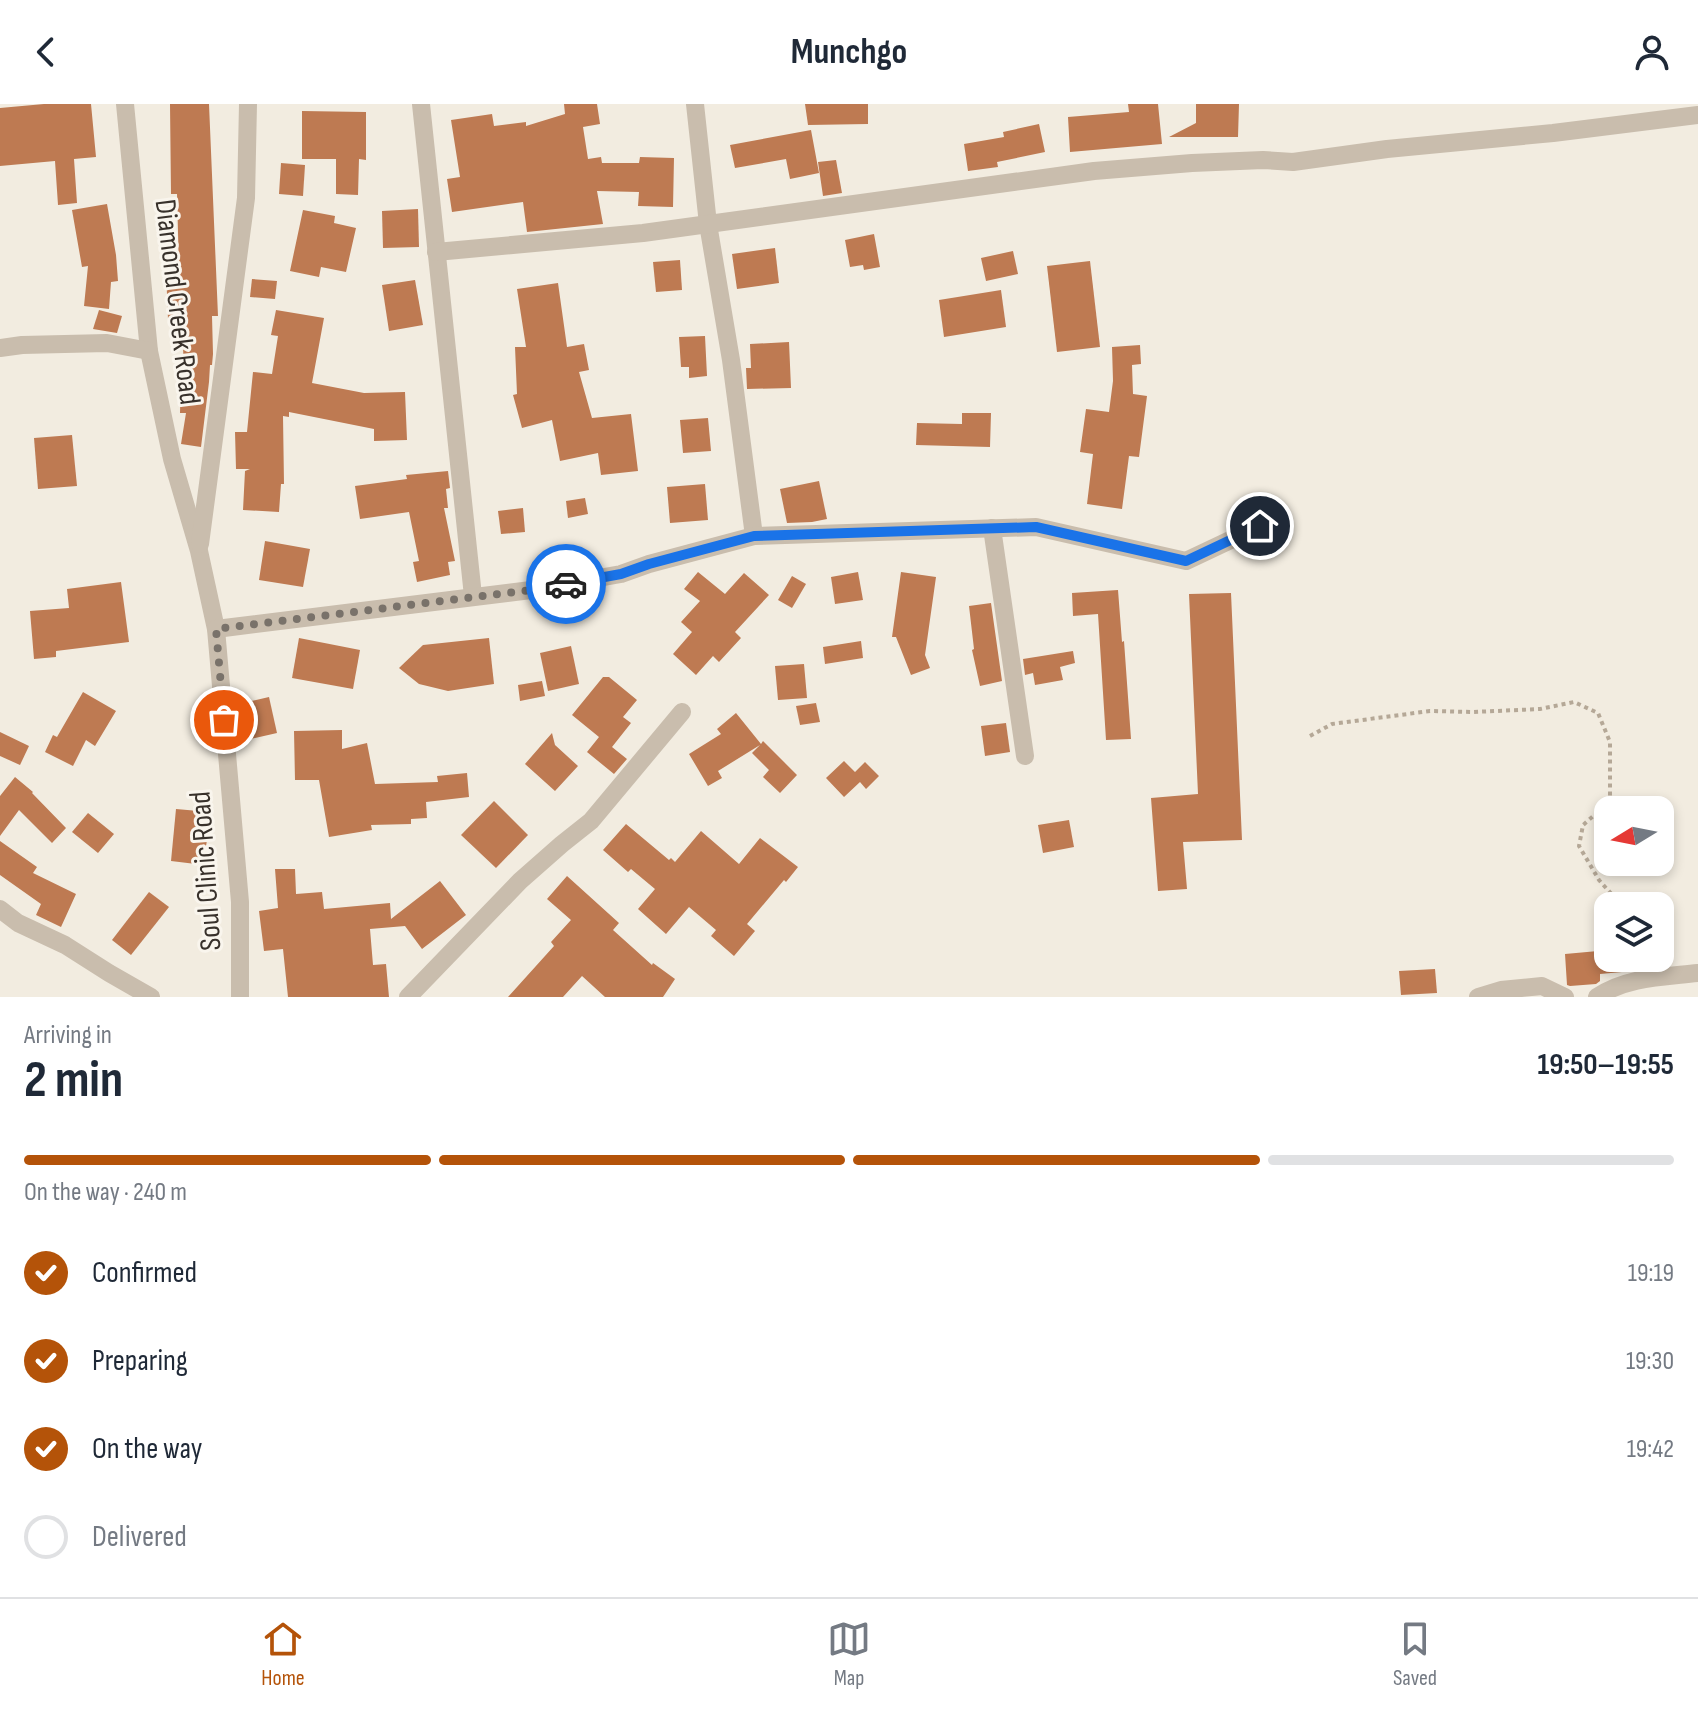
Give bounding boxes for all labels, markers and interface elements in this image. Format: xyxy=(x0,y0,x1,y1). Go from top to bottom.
icon: back xyxy=(24,30,68,74)
icon: person xyxy=(1630,30,1674,74)
text: Munchgo xyxy=(791,31,907,74)
street label: Diamond Creek Road xyxy=(147,197,207,407)
pin xyxy=(1226,492,1294,560)
icon: home xyxy=(1238,504,1282,548)
courier xyxy=(526,544,606,624)
icon: car xyxy=(544,562,588,606)
pin xyxy=(190,686,258,754)
icon: bag xyxy=(202,698,246,742)
street label: Soul Clinic Road xyxy=(182,790,230,952)
north arrow xyxy=(1594,796,1674,876)
map controls xyxy=(1594,796,1674,972)
button: layers xyxy=(1594,892,1674,972)
text: Arriving in xyxy=(24,1020,112,1051)
text: 19:50–19:55 xyxy=(1537,1047,1674,1083)
text: 2 min xyxy=(24,1049,123,1112)
text: On the way · 240 m xyxy=(24,1177,187,1208)
icon: check xyxy=(24,1251,68,1295)
text: Confirmed xyxy=(92,1255,197,1291)
text: 19:19 xyxy=(1628,1258,1674,1289)
icon: check xyxy=(24,1339,68,1383)
text: Preparing xyxy=(92,1343,188,1379)
text: 19:30 xyxy=(1626,1346,1674,1377)
icon: check xyxy=(24,1427,68,1471)
text: On the way xyxy=(92,1431,202,1467)
text: 19:42 xyxy=(1627,1434,1674,1465)
text: Delivered xyxy=(92,1519,187,1555)
tab: Home xyxy=(261,1617,305,1692)
tab: Map xyxy=(827,1617,871,1692)
tab: Saved xyxy=(1393,1617,1437,1692)

